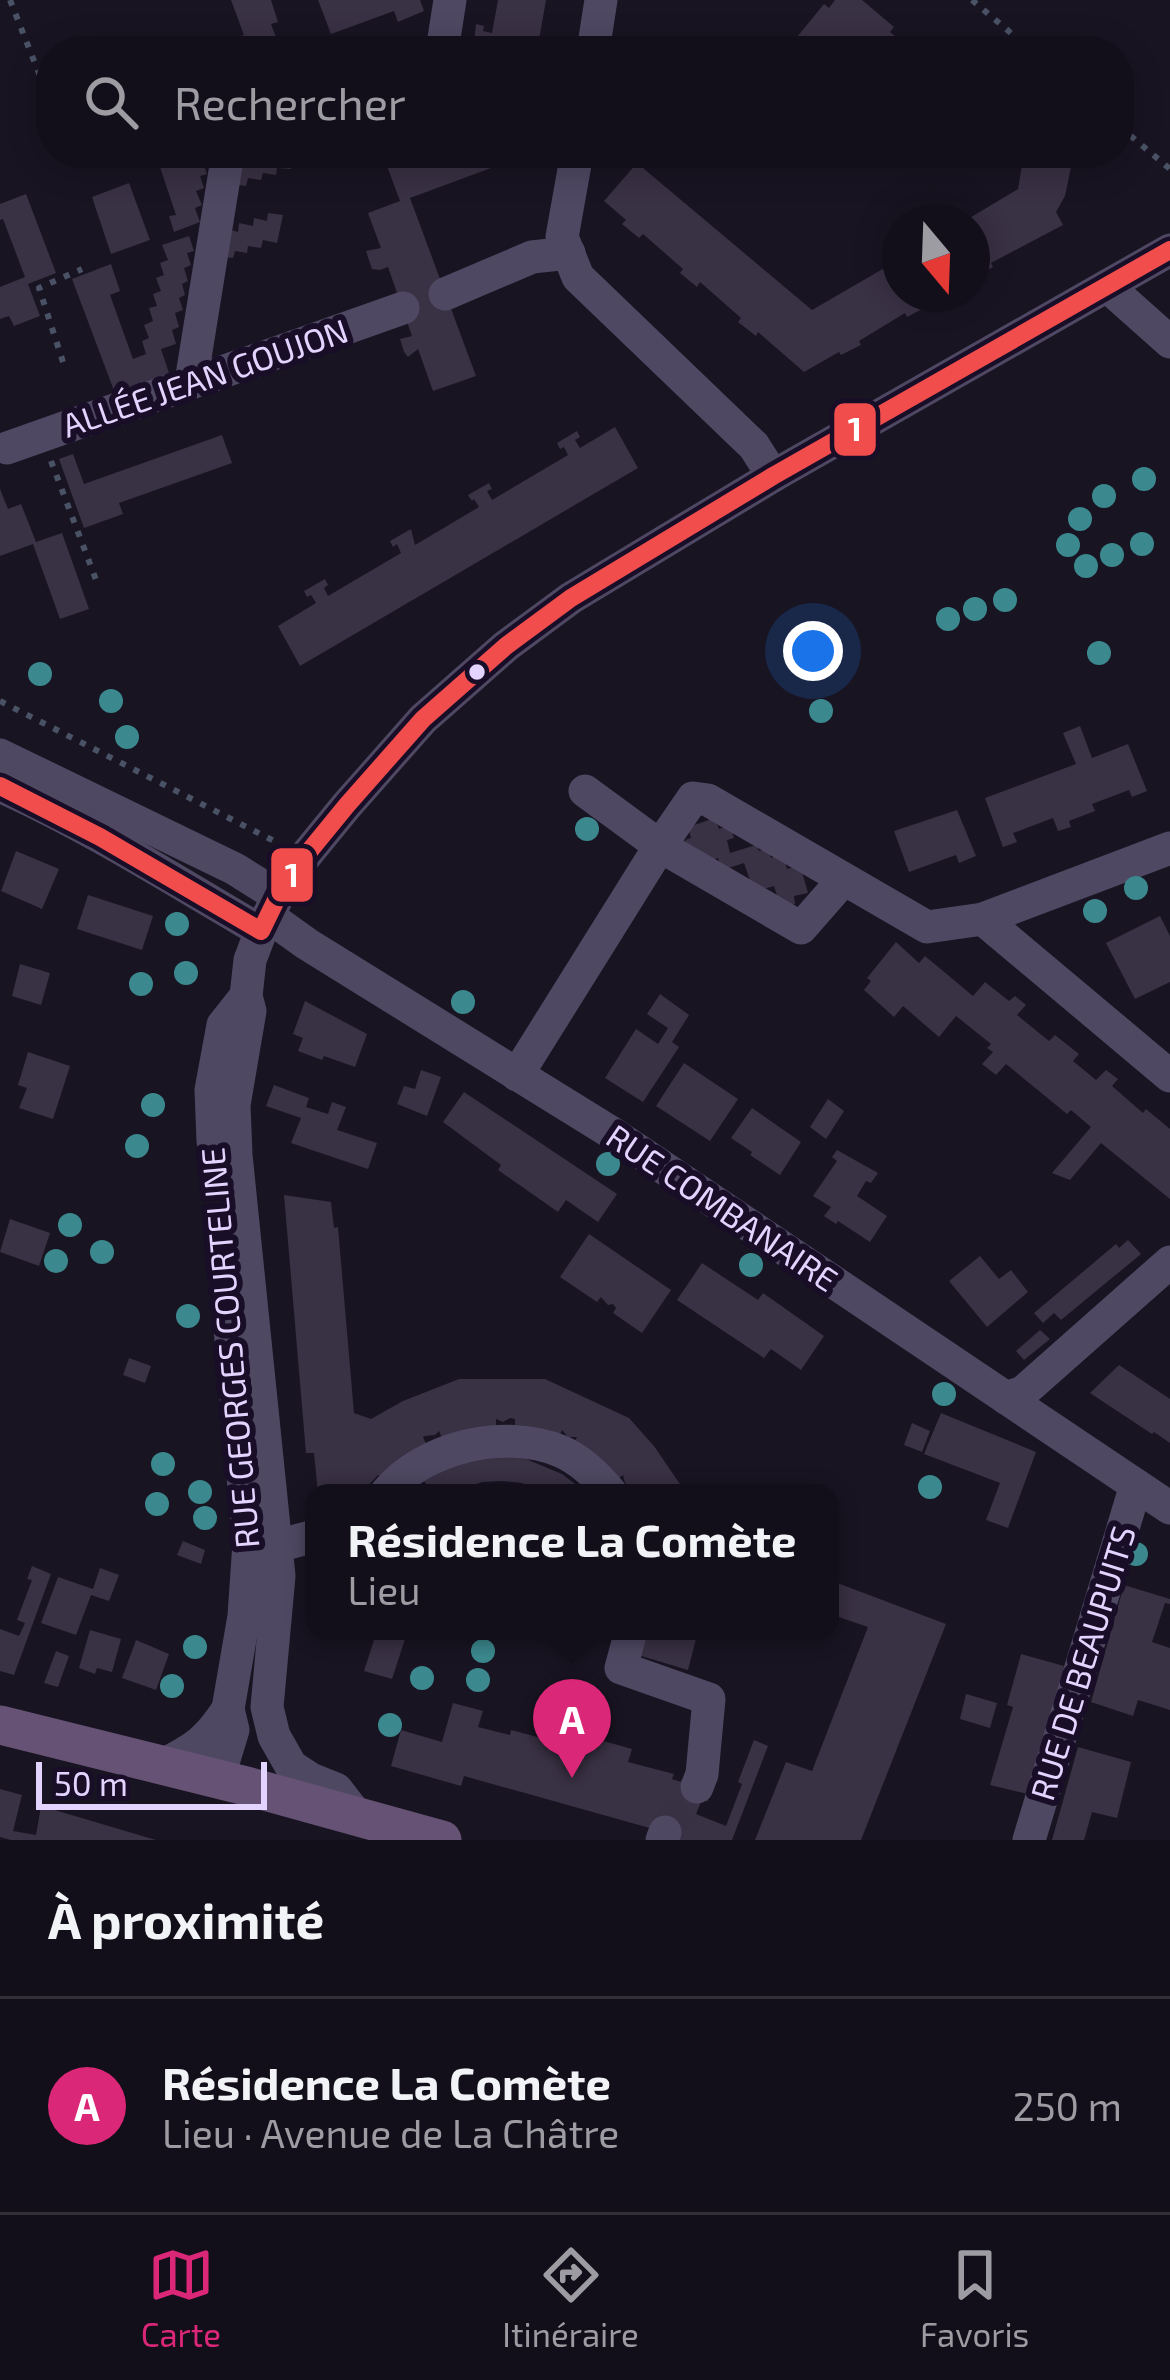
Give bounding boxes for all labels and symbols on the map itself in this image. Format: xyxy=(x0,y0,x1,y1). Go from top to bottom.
north arrow xyxy=(882,204,990,312)
street label: ALLÉE JEAN GOUJON xyxy=(57,309,353,445)
line badge: 1 xyxy=(832,401,878,458)
text: 1 xyxy=(848,408,862,448)
your location xyxy=(783,621,843,681)
unlabelled marker xyxy=(466,661,488,683)
line badge: 1 xyxy=(269,846,315,904)
text: 1 xyxy=(285,854,299,894)
street label: RUE COMBANAIRE xyxy=(599,1115,846,1299)
street label: RUE GEORGES COURTELINE xyxy=(192,1146,266,1550)
street label: RUE DE BEAUPUITS xyxy=(1021,1521,1143,1805)
pin: A xyxy=(533,1679,611,1778)
scale bar xyxy=(36,1756,267,1809)

